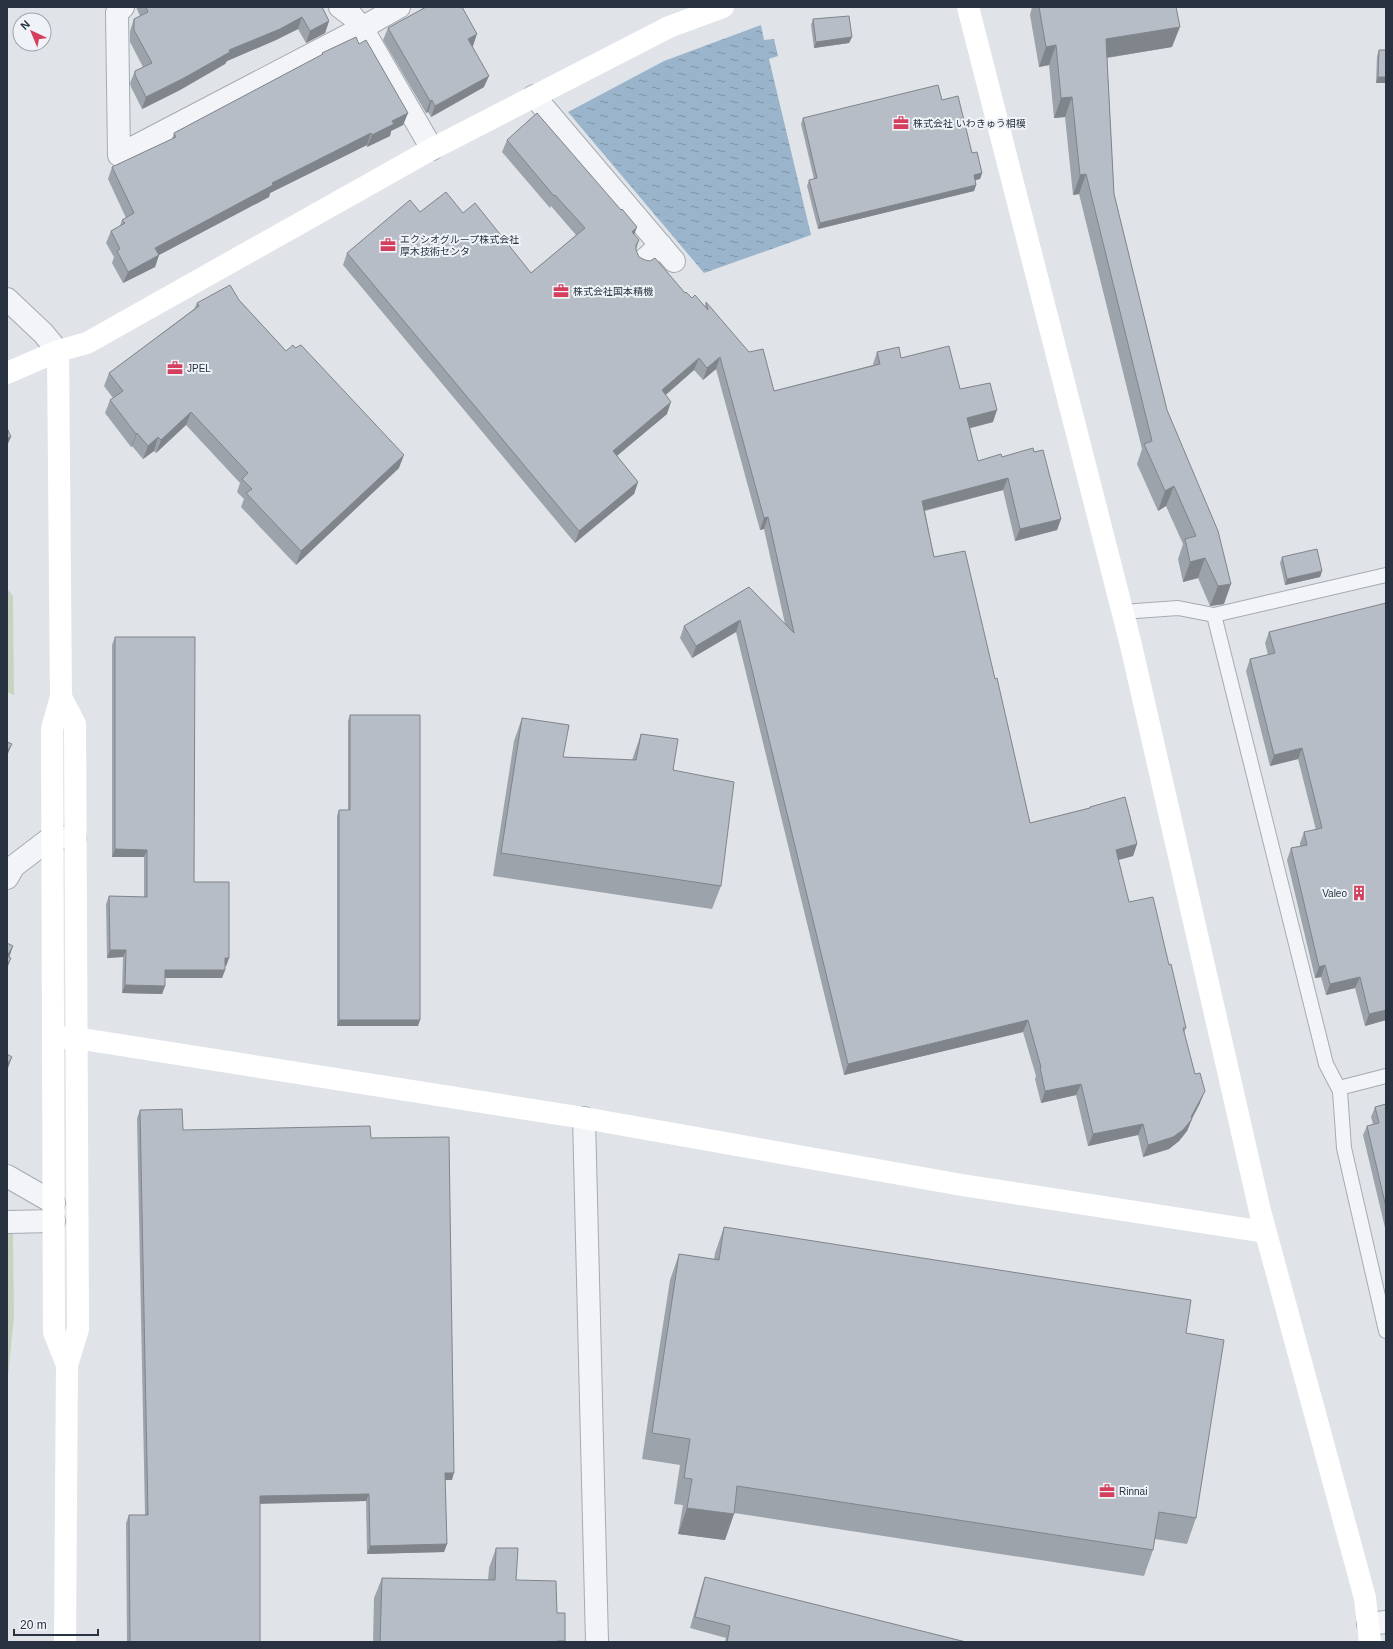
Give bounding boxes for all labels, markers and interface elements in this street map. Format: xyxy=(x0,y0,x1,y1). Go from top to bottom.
north arrow xyxy=(12,12,52,52)
text: N xyxy=(18,18,32,32)
office icon: 株式会社 いわきゅう相模 xyxy=(892,114,910,132)
place label: 株式会社 いわきゅう相模 xyxy=(913,118,1026,129)
place label: エクシオグループ株式会社 厚木技術センタ xyxy=(400,234,519,257)
office icon: エクシオグループ株式会社 厚木技術センタ xyxy=(379,236,397,254)
office icon: 株式会社国本精機 xyxy=(552,282,570,300)
place label: 株式会社国本精機 xyxy=(573,286,653,297)
office icon: JPEL xyxy=(166,359,184,377)
place label: JPEL xyxy=(187,363,211,374)
building icon: Valeo xyxy=(1350,884,1368,902)
place label: Valeo xyxy=(1322,888,1347,899)
office icon: Rinnai xyxy=(1098,1482,1116,1500)
place label: Rinnai xyxy=(1119,1486,1147,1497)
scale bar xyxy=(14,1611,98,1637)
text: 20 m xyxy=(20,1618,47,1632)

